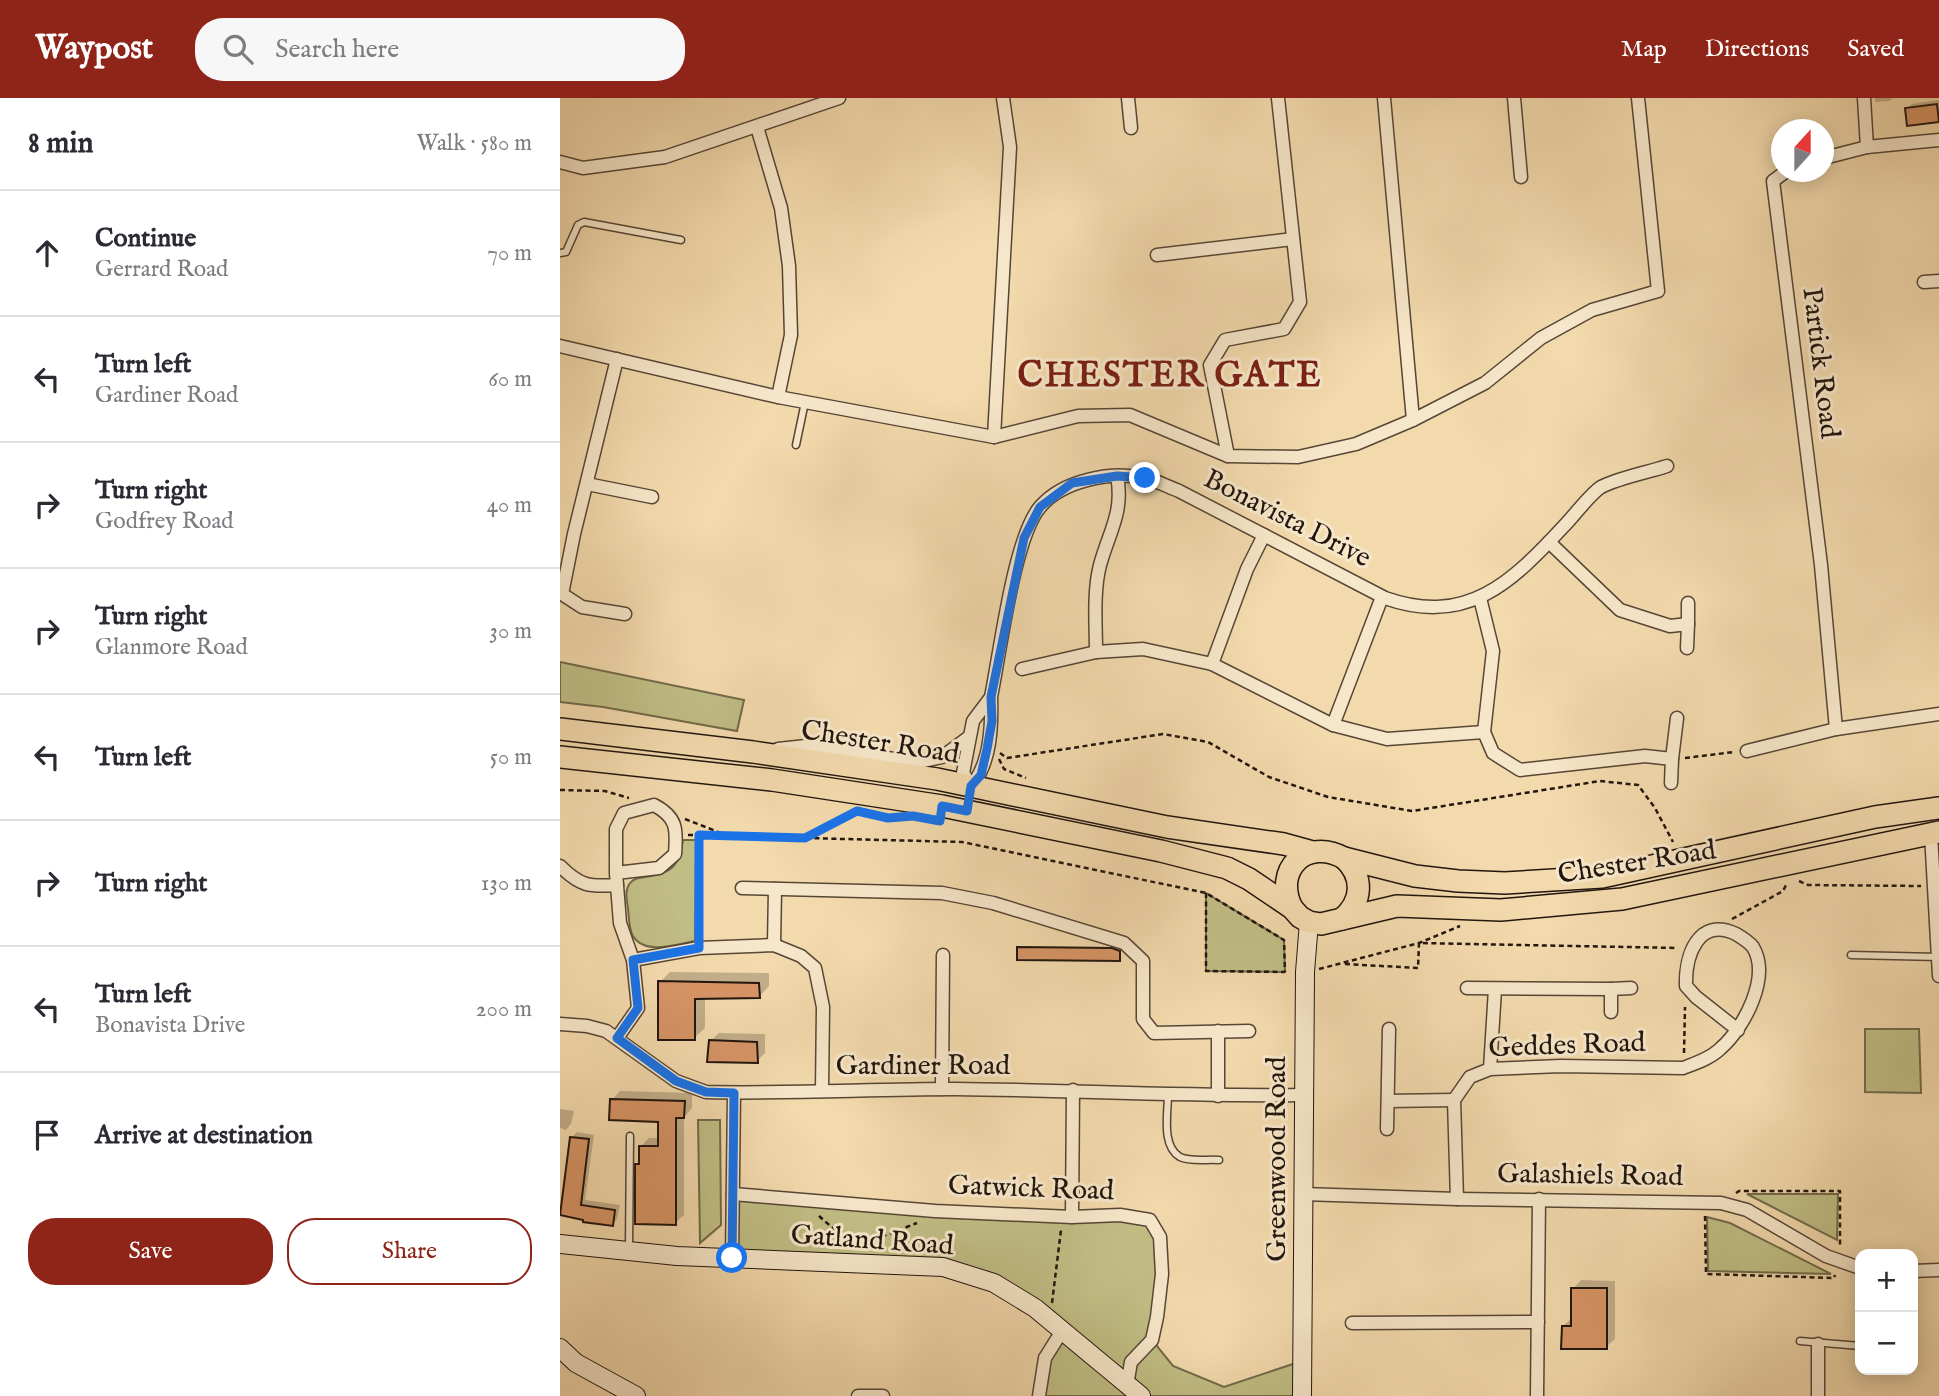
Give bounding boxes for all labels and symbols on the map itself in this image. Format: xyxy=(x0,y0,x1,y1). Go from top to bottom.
north arrow xyxy=(1771,119,1834,182)
street label: Partick Road xyxy=(1793,286,1847,441)
district label: CHESTER GATE xyxy=(1017,354,1323,399)
route end xyxy=(1129,462,1160,493)
street label: Bonavista Drive xyxy=(1198,462,1377,576)
street label: Chester Road xyxy=(798,713,962,773)
street label: Chester Road xyxy=(1555,833,1719,893)
street label: Geddes Road xyxy=(1488,1026,1646,1066)
street label: Gardiner Road xyxy=(836,1049,1010,1084)
street label: Greenwood Road xyxy=(1260,1056,1295,1262)
street label: Galashiels Road xyxy=(1497,1157,1683,1195)
street label: Gatwick Road xyxy=(947,1169,1115,1209)
street label: Gatland Road xyxy=(789,1218,955,1264)
route start xyxy=(716,1242,747,1273)

